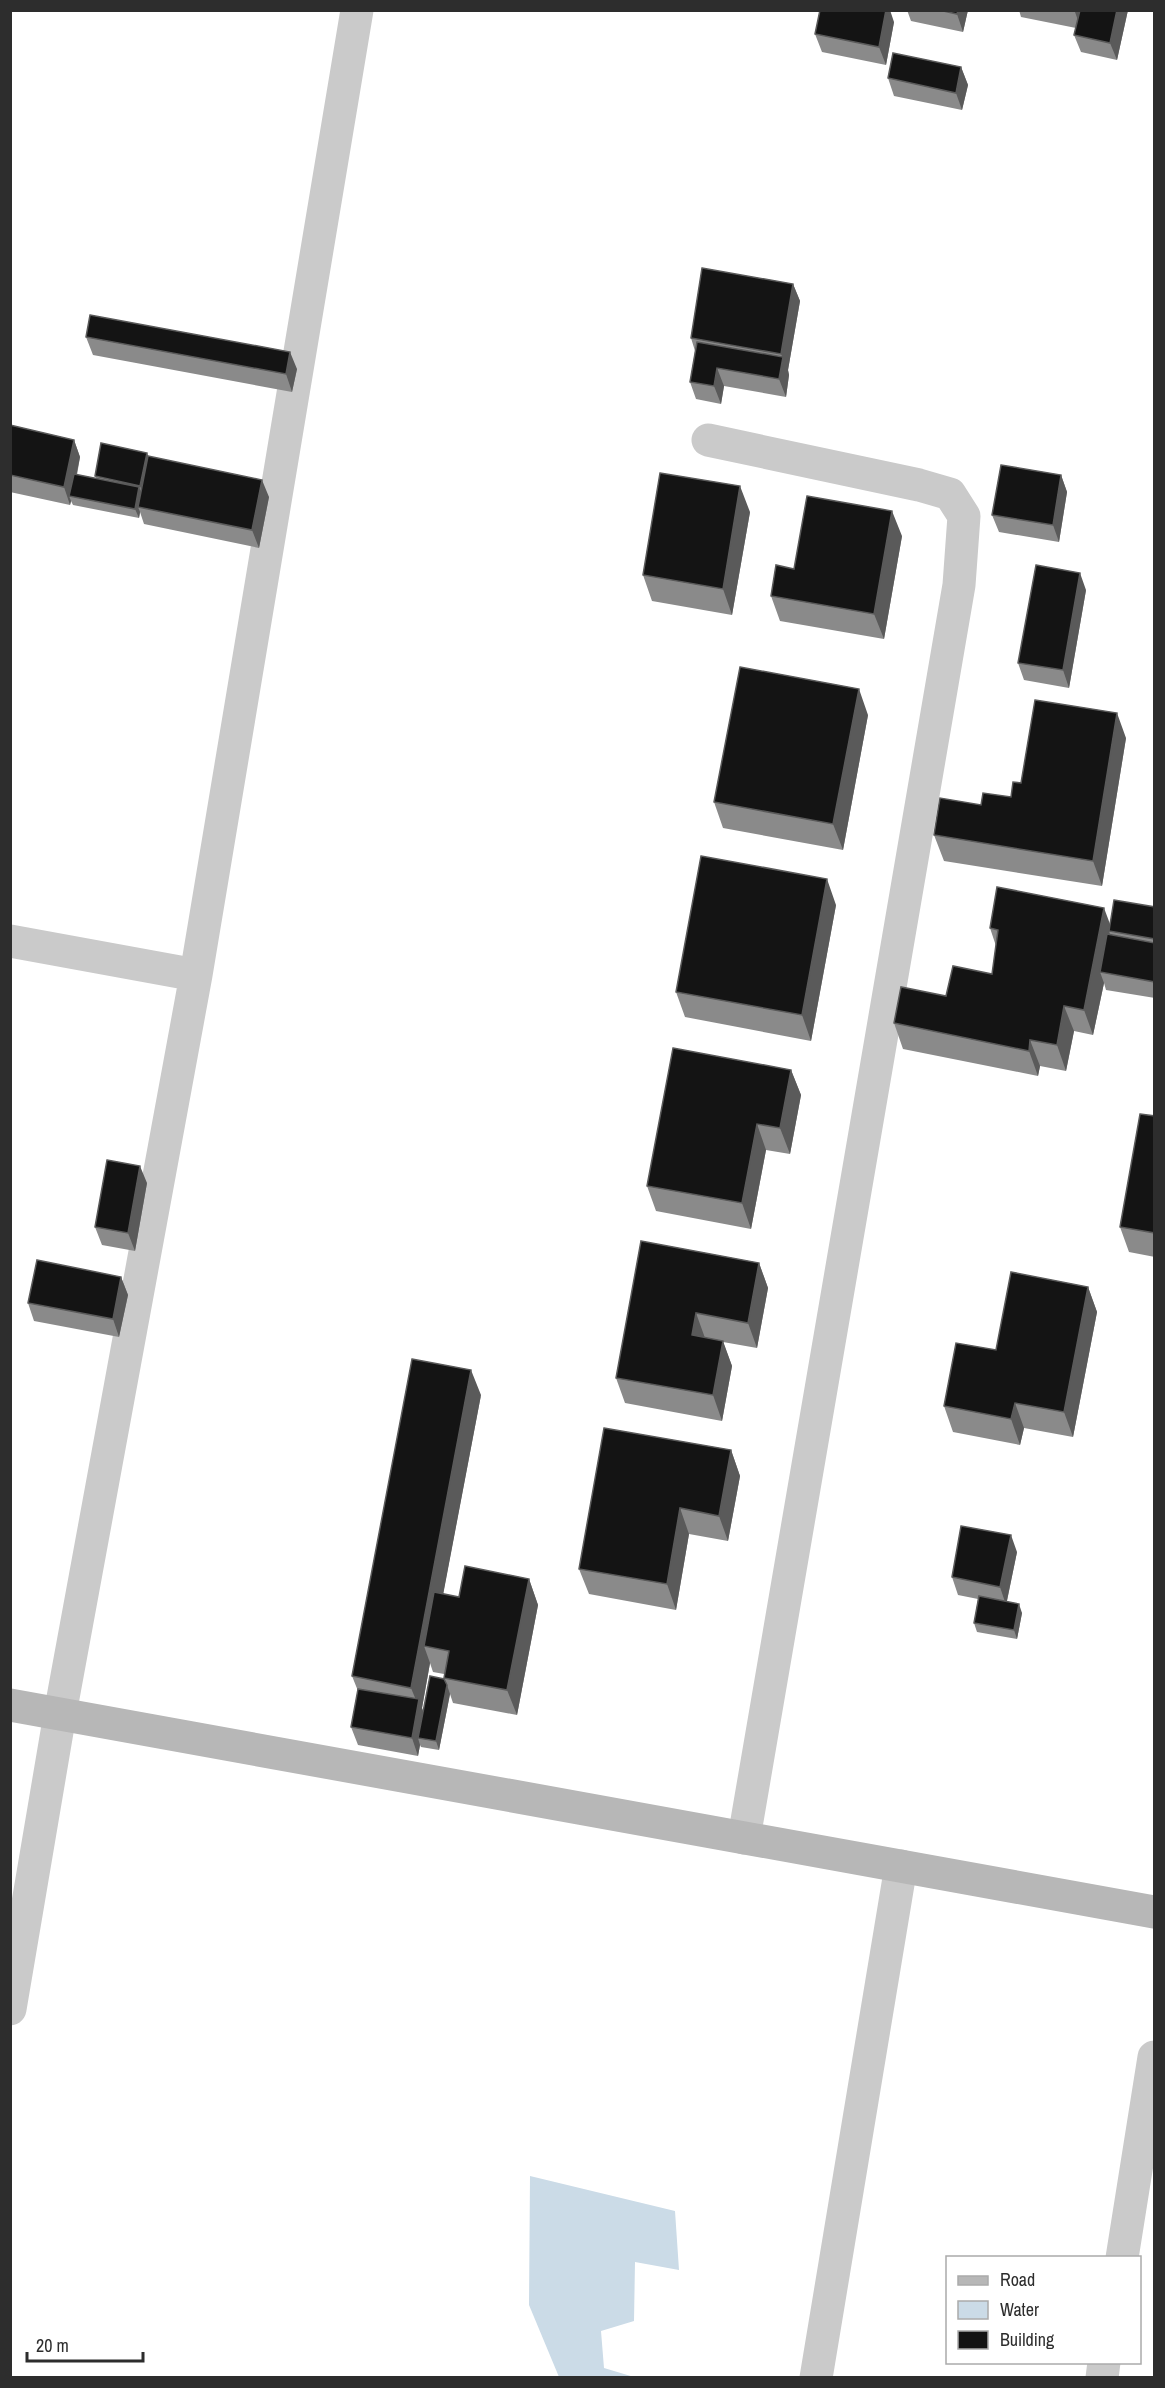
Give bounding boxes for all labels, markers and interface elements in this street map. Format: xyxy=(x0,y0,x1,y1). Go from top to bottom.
legend xyxy=(946,2256,1141,2364)
text: Road xyxy=(1000,2267,1035,2292)
text: Water xyxy=(1000,2297,1039,2322)
scale bar xyxy=(27,2325,142,2363)
text: Building xyxy=(1000,2327,1055,2352)
text: 20 m xyxy=(36,2333,69,2358)

